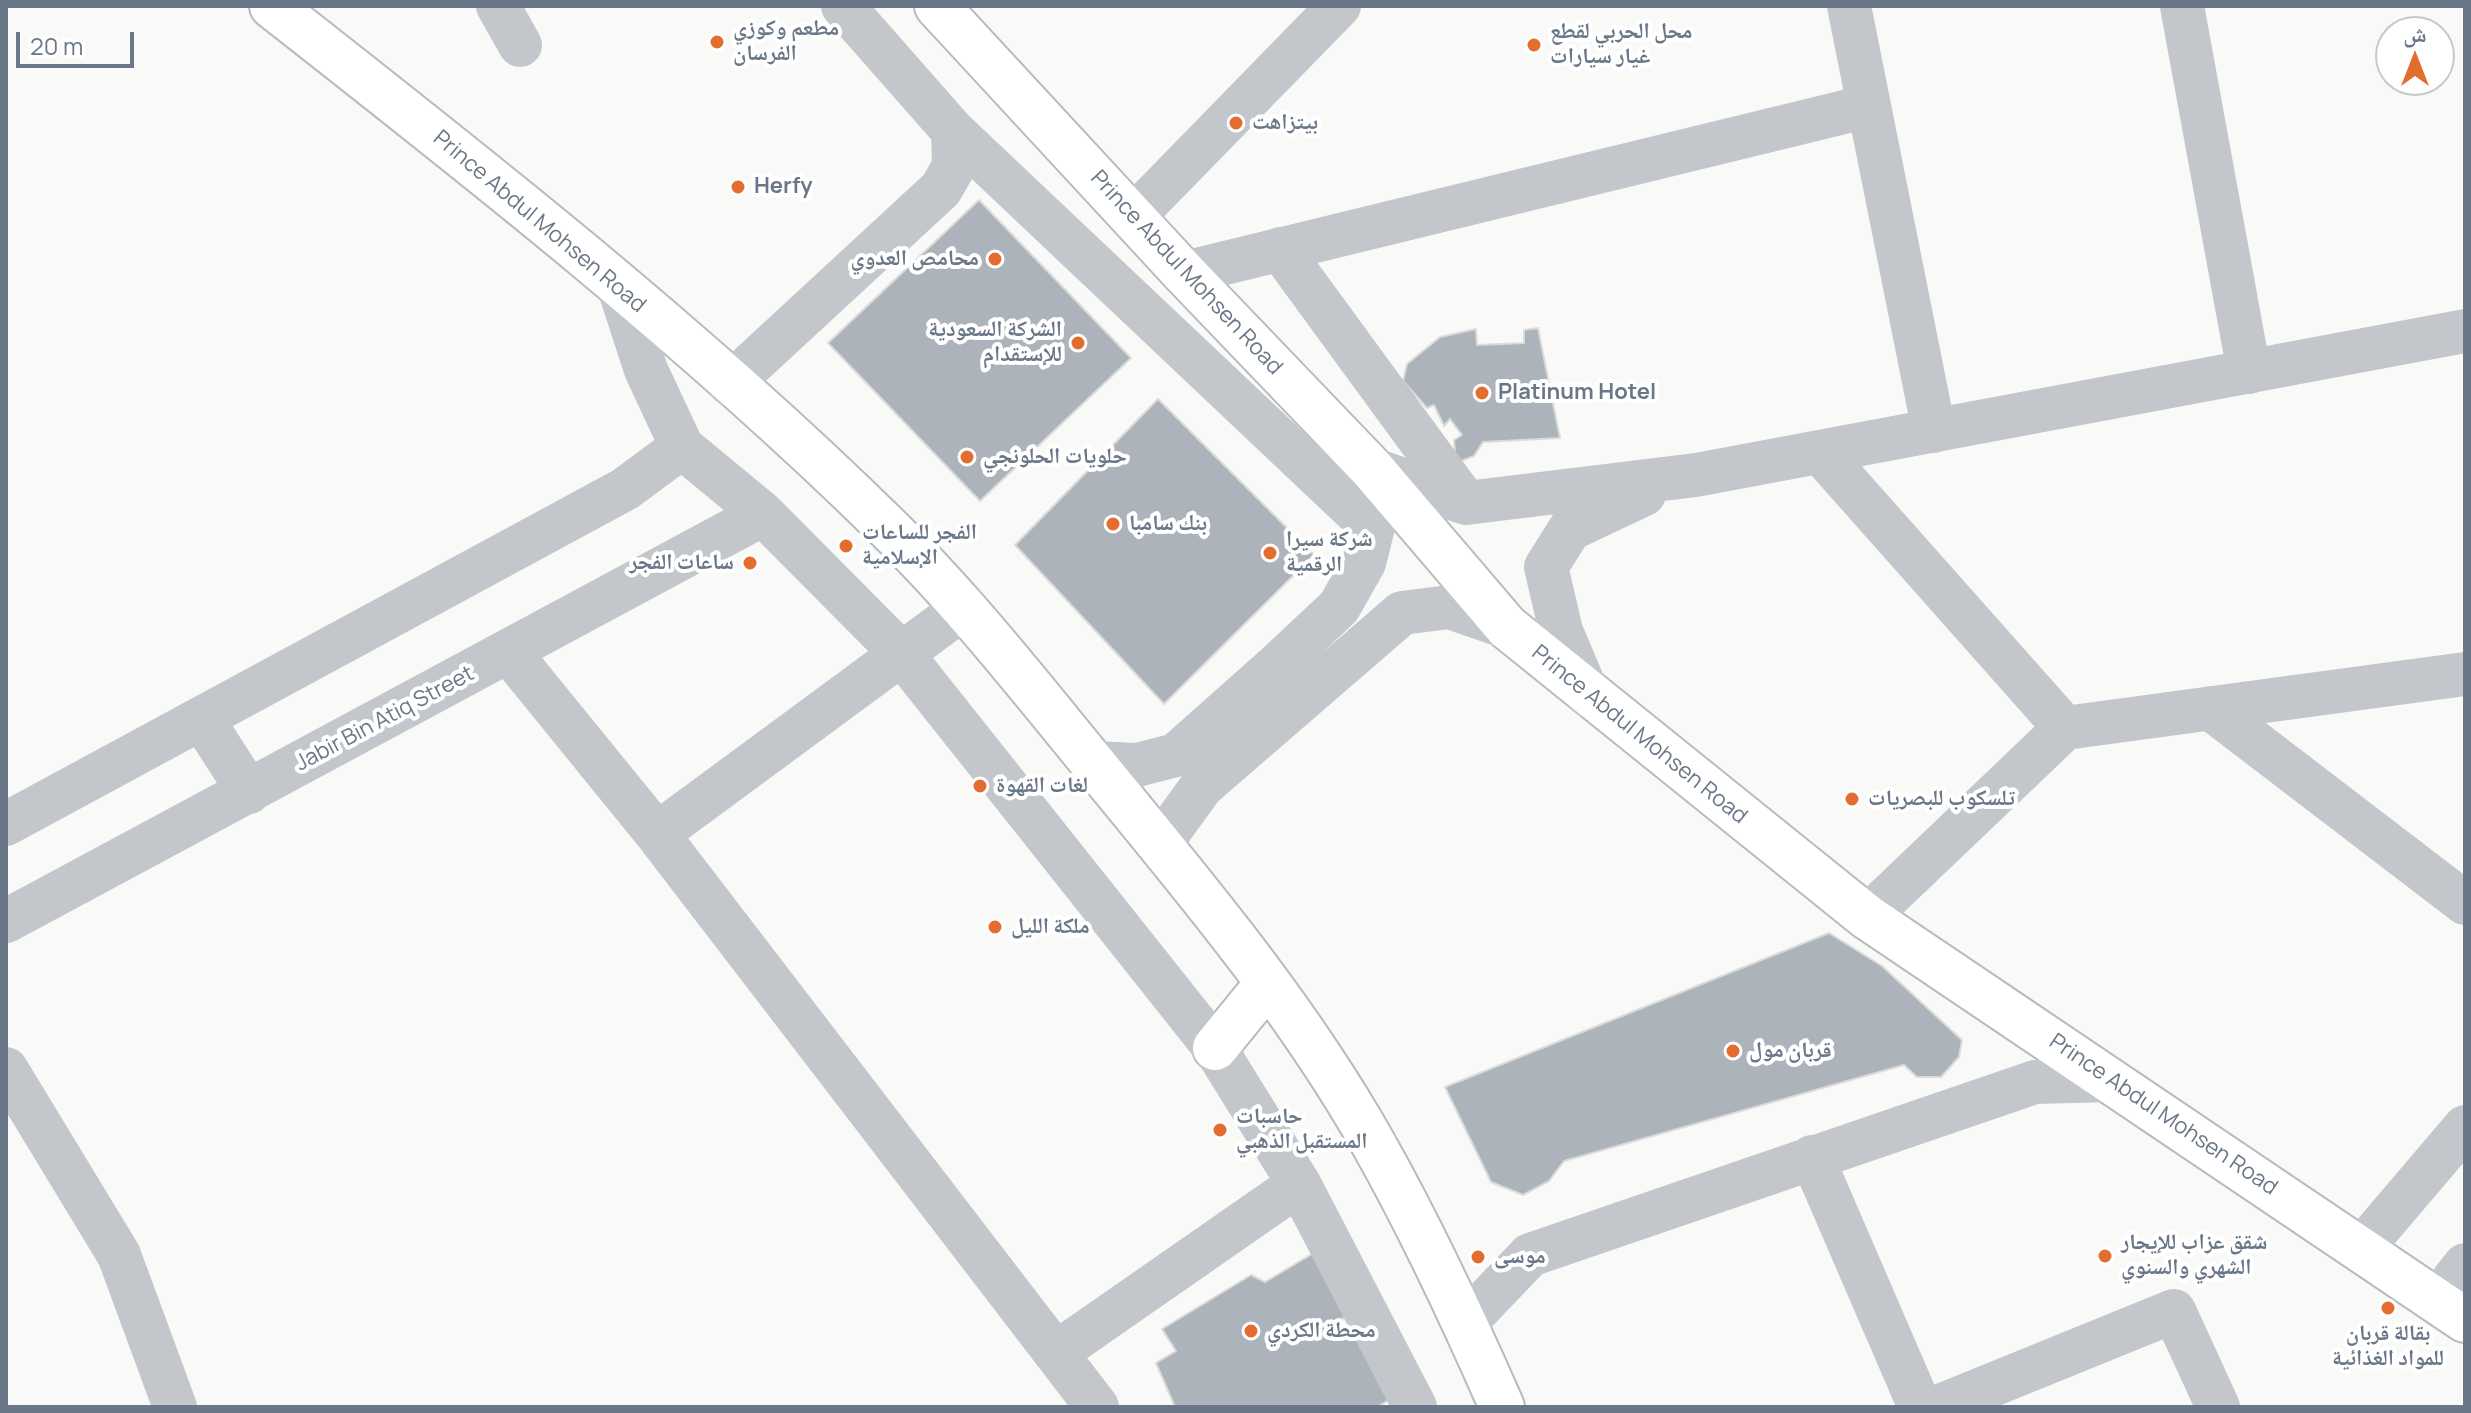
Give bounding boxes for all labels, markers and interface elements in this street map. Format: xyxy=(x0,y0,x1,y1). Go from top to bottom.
scale bar xyxy=(20,16,138,66)
place label: مطعم وكوزي الفرسان xyxy=(733,16,839,68)
north arrow xyxy=(2375,16,2455,96)
place label: محل الحربي لقطع غيار سيارات xyxy=(1550,19,1692,70)
text: ش xyxy=(2403,19,2427,49)
text: 20 m xyxy=(30,29,83,62)
marker: مطعم وكوزي الفرسان xyxy=(708,33,726,51)
marker: محل الحربي لقطع غيار سيارات xyxy=(1525,36,1543,54)
place label: بيتزاهت xyxy=(1252,110,1318,136)
marker: بيتزاهت xyxy=(1227,114,1245,132)
street label: Prince Abdul Mohsen Road xyxy=(427,125,651,319)
street label: Prince Abdul Mohsen Road xyxy=(1085,166,1287,380)
place label: Herfy xyxy=(754,174,813,200)
marker: Herfy xyxy=(729,178,747,196)
place label: محامص العدوي xyxy=(850,246,979,272)
marker: محامص العدوي xyxy=(986,250,1004,268)
place label: الشركة السعودية للإستقدام xyxy=(928,317,1062,368)
marker: الشركة السعودية للإستقدام xyxy=(1069,334,1087,352)
place label: Platinum Hotel xyxy=(1498,380,1656,406)
marker: Platinum Hotel xyxy=(1473,384,1491,402)
place label: حلويات الحلونجي xyxy=(983,444,1127,470)
marker: حلويات الحلونجي xyxy=(958,448,976,466)
place label: بنك سامبا xyxy=(1129,511,1207,537)
marker: بنك سامبا xyxy=(1104,515,1122,533)
place label: الفجر للساعات الإسلامية xyxy=(862,520,977,572)
place label: شركة سيرا الرقمية xyxy=(1286,527,1373,578)
marker: الفجر للساعات الإسلامية xyxy=(837,537,855,555)
marker: شركة سيرا الرقمية xyxy=(1261,544,1279,562)
place label: ساعات الفجر xyxy=(629,550,734,576)
marker: ساعات الفجر xyxy=(741,554,759,572)
street label: Prince Abdul Mohsen Road xyxy=(1526,640,1752,830)
street label: Jabir Bin Atiq Street xyxy=(291,661,479,777)
place label: لغات القهوة xyxy=(996,773,1088,799)
marker: لغات القهوة xyxy=(971,777,989,795)
place label: تلسكوب للبصريات xyxy=(1868,786,2015,812)
marker: تلسكوب للبصريات xyxy=(1843,790,1861,808)
place label: ملكة الليل xyxy=(1011,914,1090,940)
marker: ملكة الليل xyxy=(986,918,1004,936)
street label: Prince Abdul Mohsen Road xyxy=(2044,1029,2282,1201)
place label: قربان مول xyxy=(1749,1038,1832,1064)
marker: قربان مول xyxy=(1724,1042,1742,1060)
place label: حاسبات المستقبل الذهبي xyxy=(1236,1104,1367,1156)
marker: حاسبات المستقبل الذهبي xyxy=(1211,1121,1229,1139)
place label: شقق عزاب للإيجار الشهري والسنوي xyxy=(2121,1230,2267,1282)
place label: موسى xyxy=(1494,1244,1546,1270)
marker: شقق عزاب للإيجار الشهري والسنوي xyxy=(2096,1247,2114,1265)
marker: موسى xyxy=(1469,1248,1487,1266)
marker: بقالة قربان للمواد الغذائية xyxy=(2379,1299,2397,1317)
place label: محطة الكردي xyxy=(1267,1318,1376,1344)
place label: بقالة قربان للمواد الغذائية xyxy=(2332,1321,2444,1372)
marker: محطة الكردي xyxy=(1242,1322,1260,1340)

